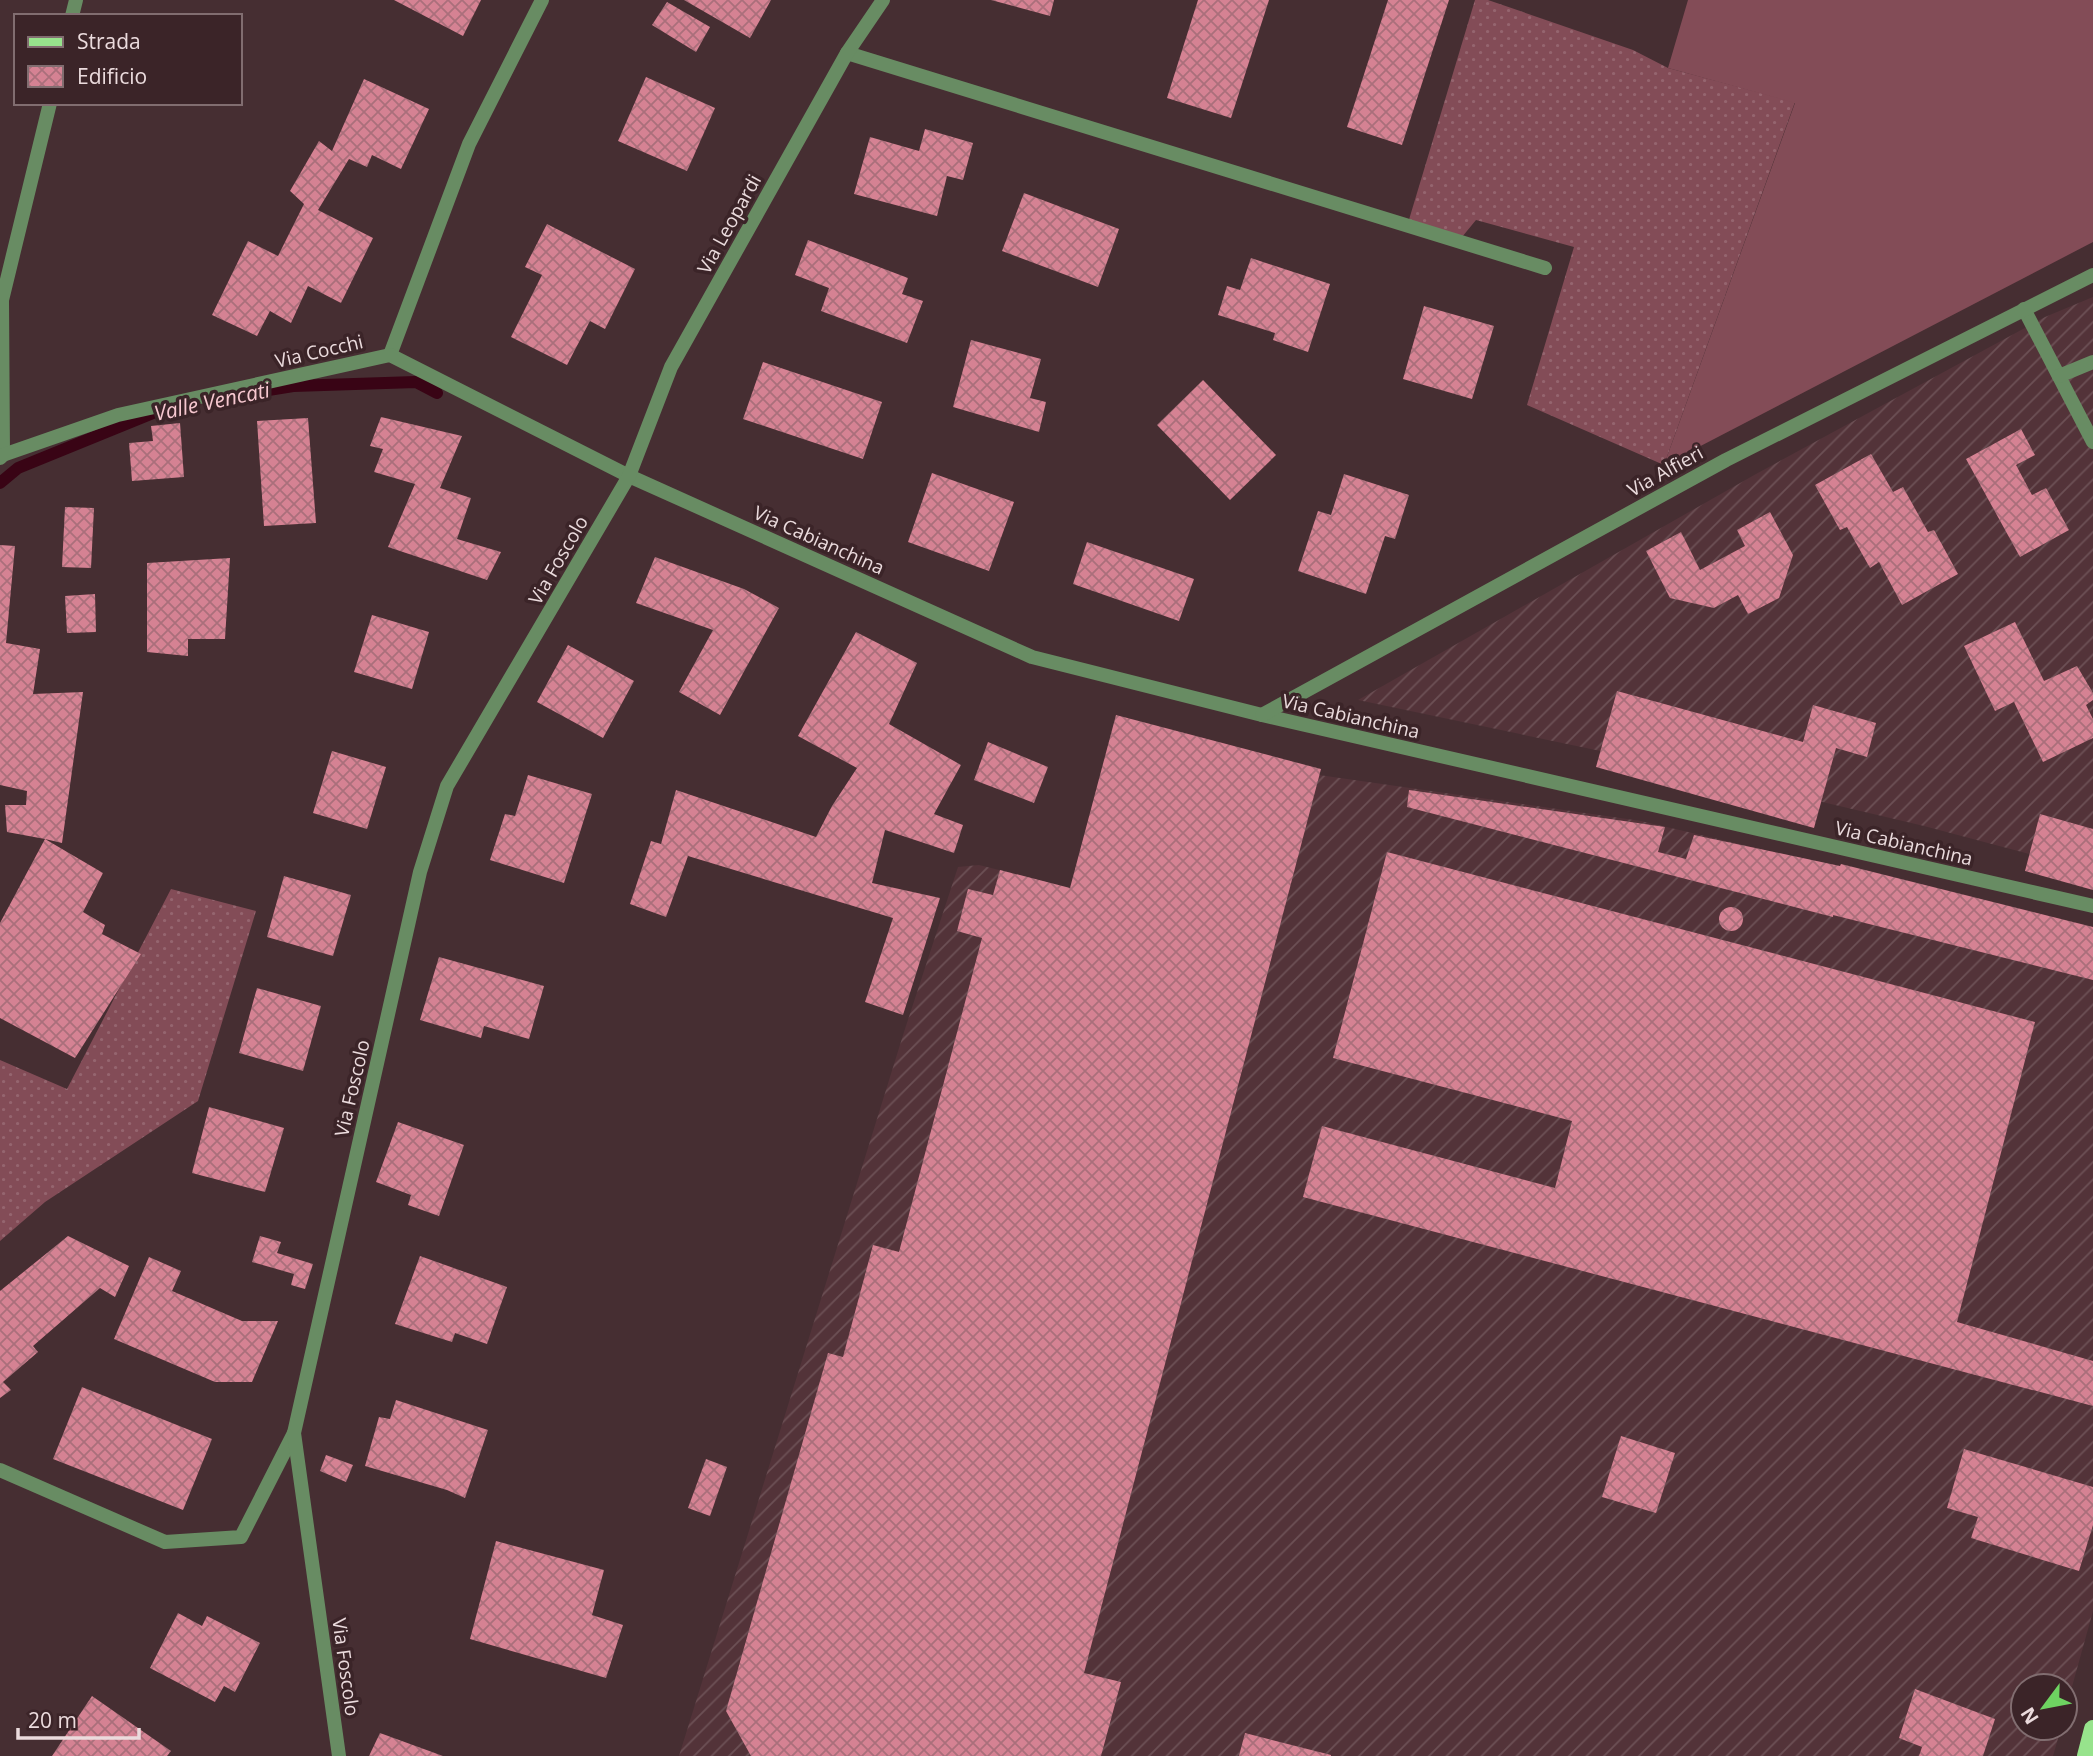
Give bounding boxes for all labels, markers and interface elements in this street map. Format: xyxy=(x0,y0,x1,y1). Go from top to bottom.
legend xyxy=(14,14,242,105)
text: Strada xyxy=(77,27,141,55)
text: Edificio xyxy=(77,62,147,90)
street label: Via Leopardi xyxy=(691,170,767,278)
street label: Via Cocchi xyxy=(272,328,366,374)
water label: Valle Vencati xyxy=(151,375,273,427)
street label: Via Alfieri xyxy=(1622,440,1708,502)
street label: Via Cabianchina xyxy=(750,500,888,580)
street label: Via Foscolo xyxy=(522,511,594,609)
street label: Via Cabianchina xyxy=(1280,688,1422,744)
street label: Via Cabianchina xyxy=(1833,815,1975,871)
street label: Via Foscolo xyxy=(328,1037,376,1139)
street label: Via Foscolo xyxy=(326,1616,366,1718)
north arrow xyxy=(2009,1672,2079,1742)
scale bar xyxy=(18,1696,138,1740)
text: N xyxy=(2014,1703,2045,1729)
text: 20 m xyxy=(28,1706,77,1734)

